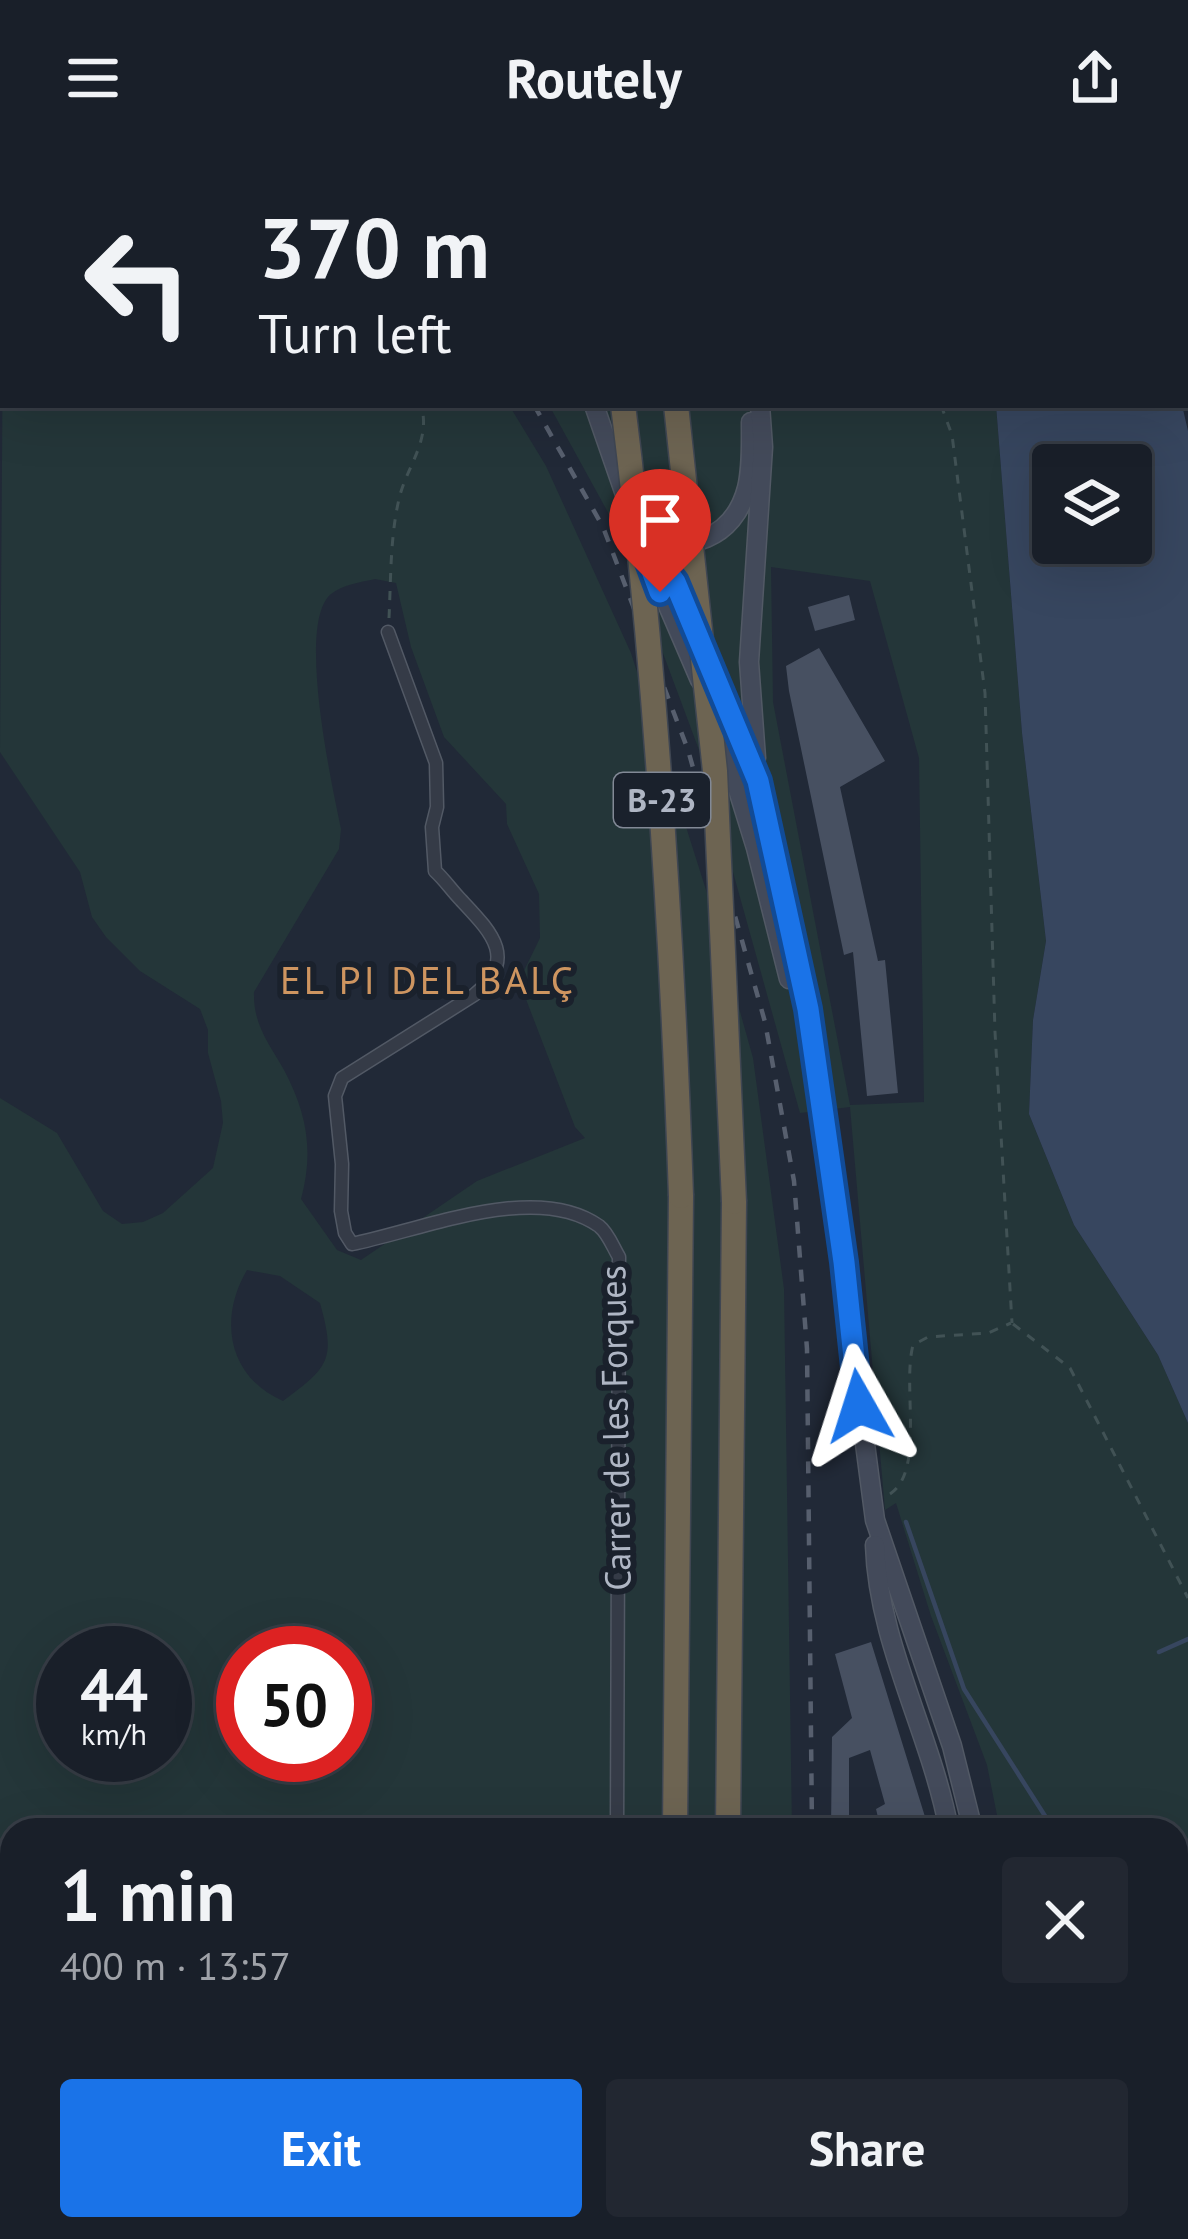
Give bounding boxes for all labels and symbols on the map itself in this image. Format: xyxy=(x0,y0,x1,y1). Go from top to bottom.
pin xyxy=(609,469,711,592)
road number: B-23 xyxy=(614,773,710,827)
district label: EL PI DEL BALÇ xyxy=(280,954,576,1005)
street label: Carrer de les Forques xyxy=(588,1265,641,1591)
position arrow xyxy=(796,1343,922,1469)
speed limit sign: 50 xyxy=(216,1626,372,1782)

